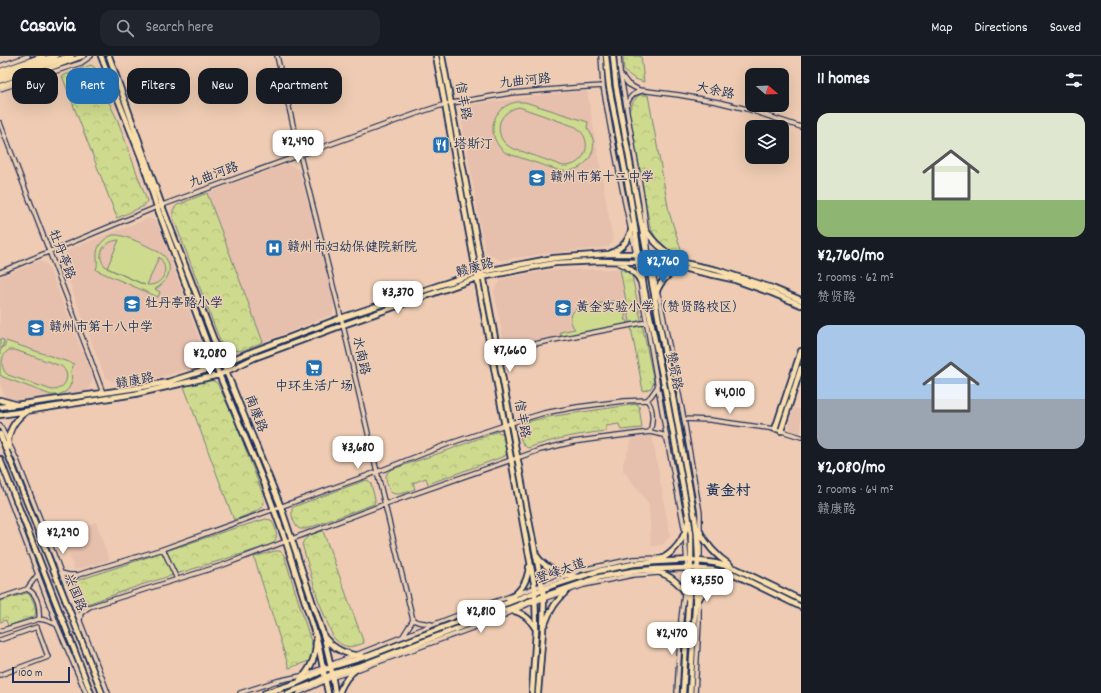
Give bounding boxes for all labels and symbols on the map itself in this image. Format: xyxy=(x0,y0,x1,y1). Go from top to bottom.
north arrow xyxy=(745,68,789,112)
street label: 九曲河路 xyxy=(498,70,552,94)
street label: 大余路 xyxy=(694,79,736,105)
street label: 信丰路 xyxy=(449,80,475,122)
pin: ¥2,490 xyxy=(265,130,331,164)
restaurant icon: 塔斯汀 xyxy=(431,135,451,155)
place label: 塔斯汀 xyxy=(454,136,493,155)
street label: 九曲河路 xyxy=(186,158,242,194)
school or university icon: 赣州市第十二中学 xyxy=(527,168,547,188)
place label: 赣州市第十二中学 xyxy=(550,169,654,188)
street label: 牡丹亭路 xyxy=(43,227,79,283)
hospital icon: 赣州市妇幼保健院新院 xyxy=(264,238,284,258)
place label: 赣州市妇幼保健院新院 xyxy=(287,239,417,258)
pin: ¥2,760 xyxy=(630,250,696,284)
street label: 赣康路 xyxy=(454,254,496,284)
pin: ¥3,370 xyxy=(365,281,431,315)
school or university icon: 牡丹亭路小学 xyxy=(122,294,142,314)
place label: 牡丹亭路小学 xyxy=(145,295,223,314)
school or university icon: 黄金实验小学（赞贤路校区） xyxy=(553,298,573,318)
place label: 黄金实验小学（赞贤路校区） xyxy=(576,299,745,318)
school or university icon: 赣州市第十八中学 xyxy=(26,318,46,338)
place label: 赣州市第十八中学 xyxy=(49,319,153,338)
street label: 水南路 xyxy=(346,335,374,377)
pin: ¥7,660 xyxy=(477,339,543,373)
pin: ¥2,080 xyxy=(177,342,243,376)
street label: 赞贤路 xyxy=(660,350,686,392)
supermarket icon: 中环生活广场 xyxy=(304,358,324,378)
street label: 赣康路 xyxy=(114,369,156,395)
place label: 中环生活广场 xyxy=(275,378,353,397)
pin: ¥4,010 xyxy=(697,381,763,415)
street label: 南康路 xyxy=(239,392,271,436)
street label: 信丰路 xyxy=(508,398,534,440)
pin: ¥3,680 xyxy=(325,436,391,470)
district label: 黄金村 xyxy=(705,481,751,503)
pin: ¥2,290 xyxy=(30,521,96,555)
street label: 登峰大道 xyxy=(533,555,589,589)
pin: ¥3,550 xyxy=(674,569,740,603)
street label: 兴国路 xyxy=(58,571,90,615)
pin: ¥2,810 xyxy=(448,600,514,634)
pin: ¥2,470 xyxy=(639,622,705,656)
scale bar xyxy=(12,665,70,684)

